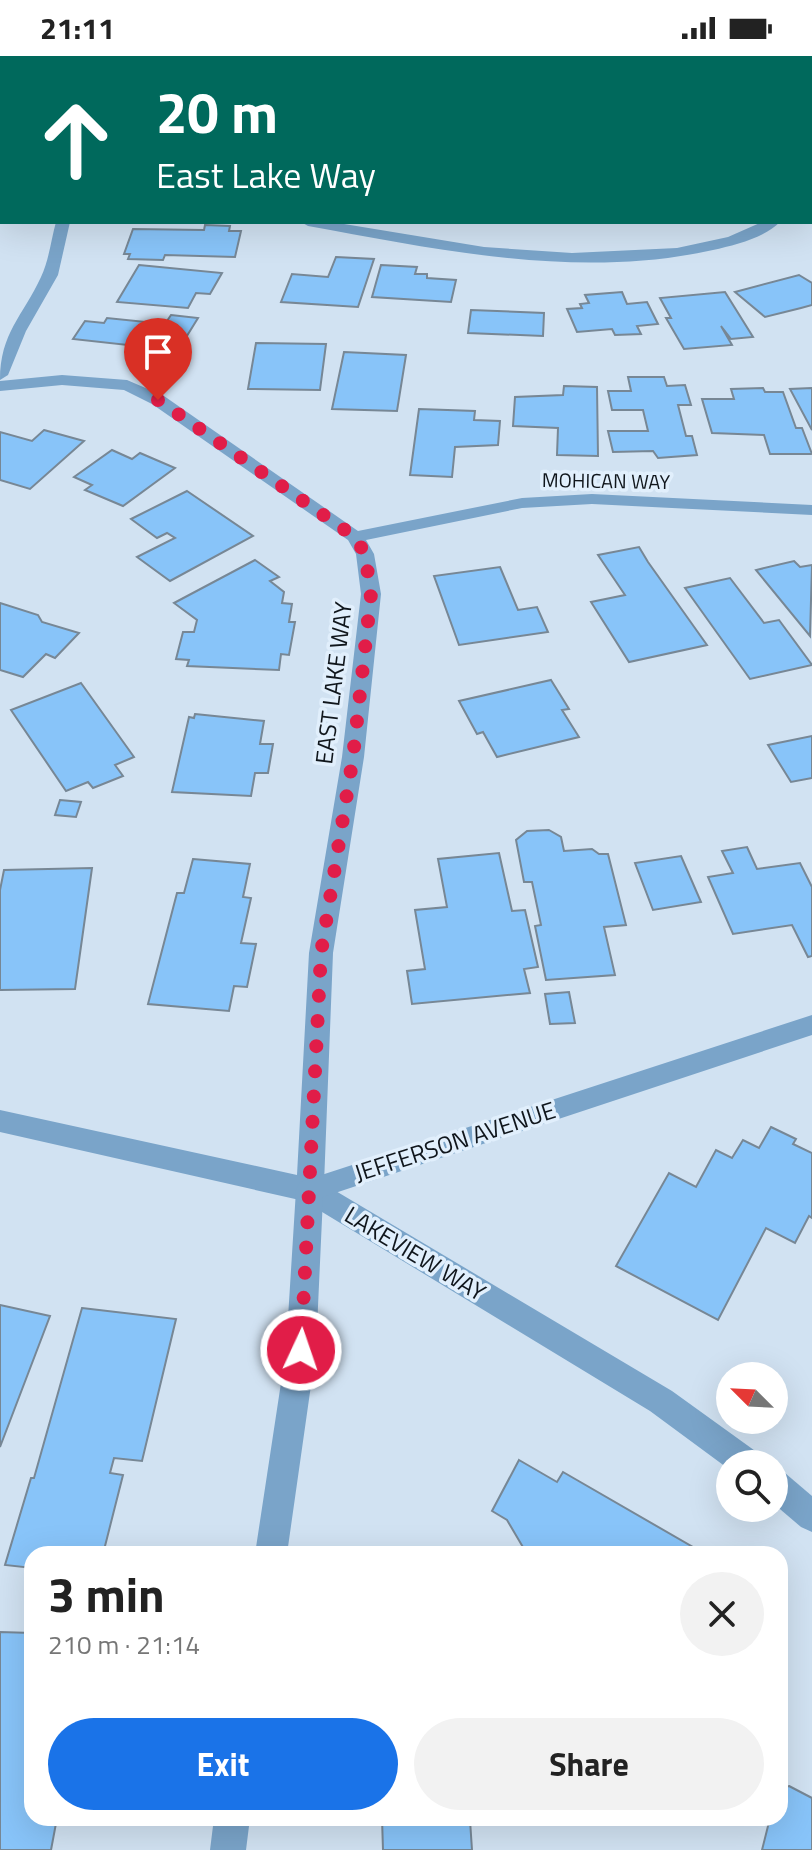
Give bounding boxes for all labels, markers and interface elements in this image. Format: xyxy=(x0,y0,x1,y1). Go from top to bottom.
text: 21:11 xyxy=(40,5,115,51)
text: 20 m xyxy=(156,70,278,155)
icon: ahead xyxy=(24,88,128,192)
text: East Lake Way xyxy=(156,147,376,202)
pin xyxy=(124,318,192,400)
icon: arrive xyxy=(136,330,180,374)
street label: MOHICAN WAY xyxy=(542,464,671,497)
street label: EAST LAKE WAY xyxy=(305,600,361,766)
street label: JEFFERSON AVENUE xyxy=(349,1092,560,1191)
street label: LAKEVIEW WAY xyxy=(338,1197,493,1310)
position arrow xyxy=(259,1308,343,1392)
north arrow xyxy=(716,1362,788,1434)
map controls xyxy=(716,1362,788,1522)
button: search xyxy=(716,1450,788,1522)
text: 3 min xyxy=(48,1558,165,1631)
button: close xyxy=(680,1572,764,1656)
text: 210 m · 21:14 xyxy=(48,1625,200,1664)
button: Exit xyxy=(48,1718,398,1810)
button: Share xyxy=(414,1718,764,1810)

